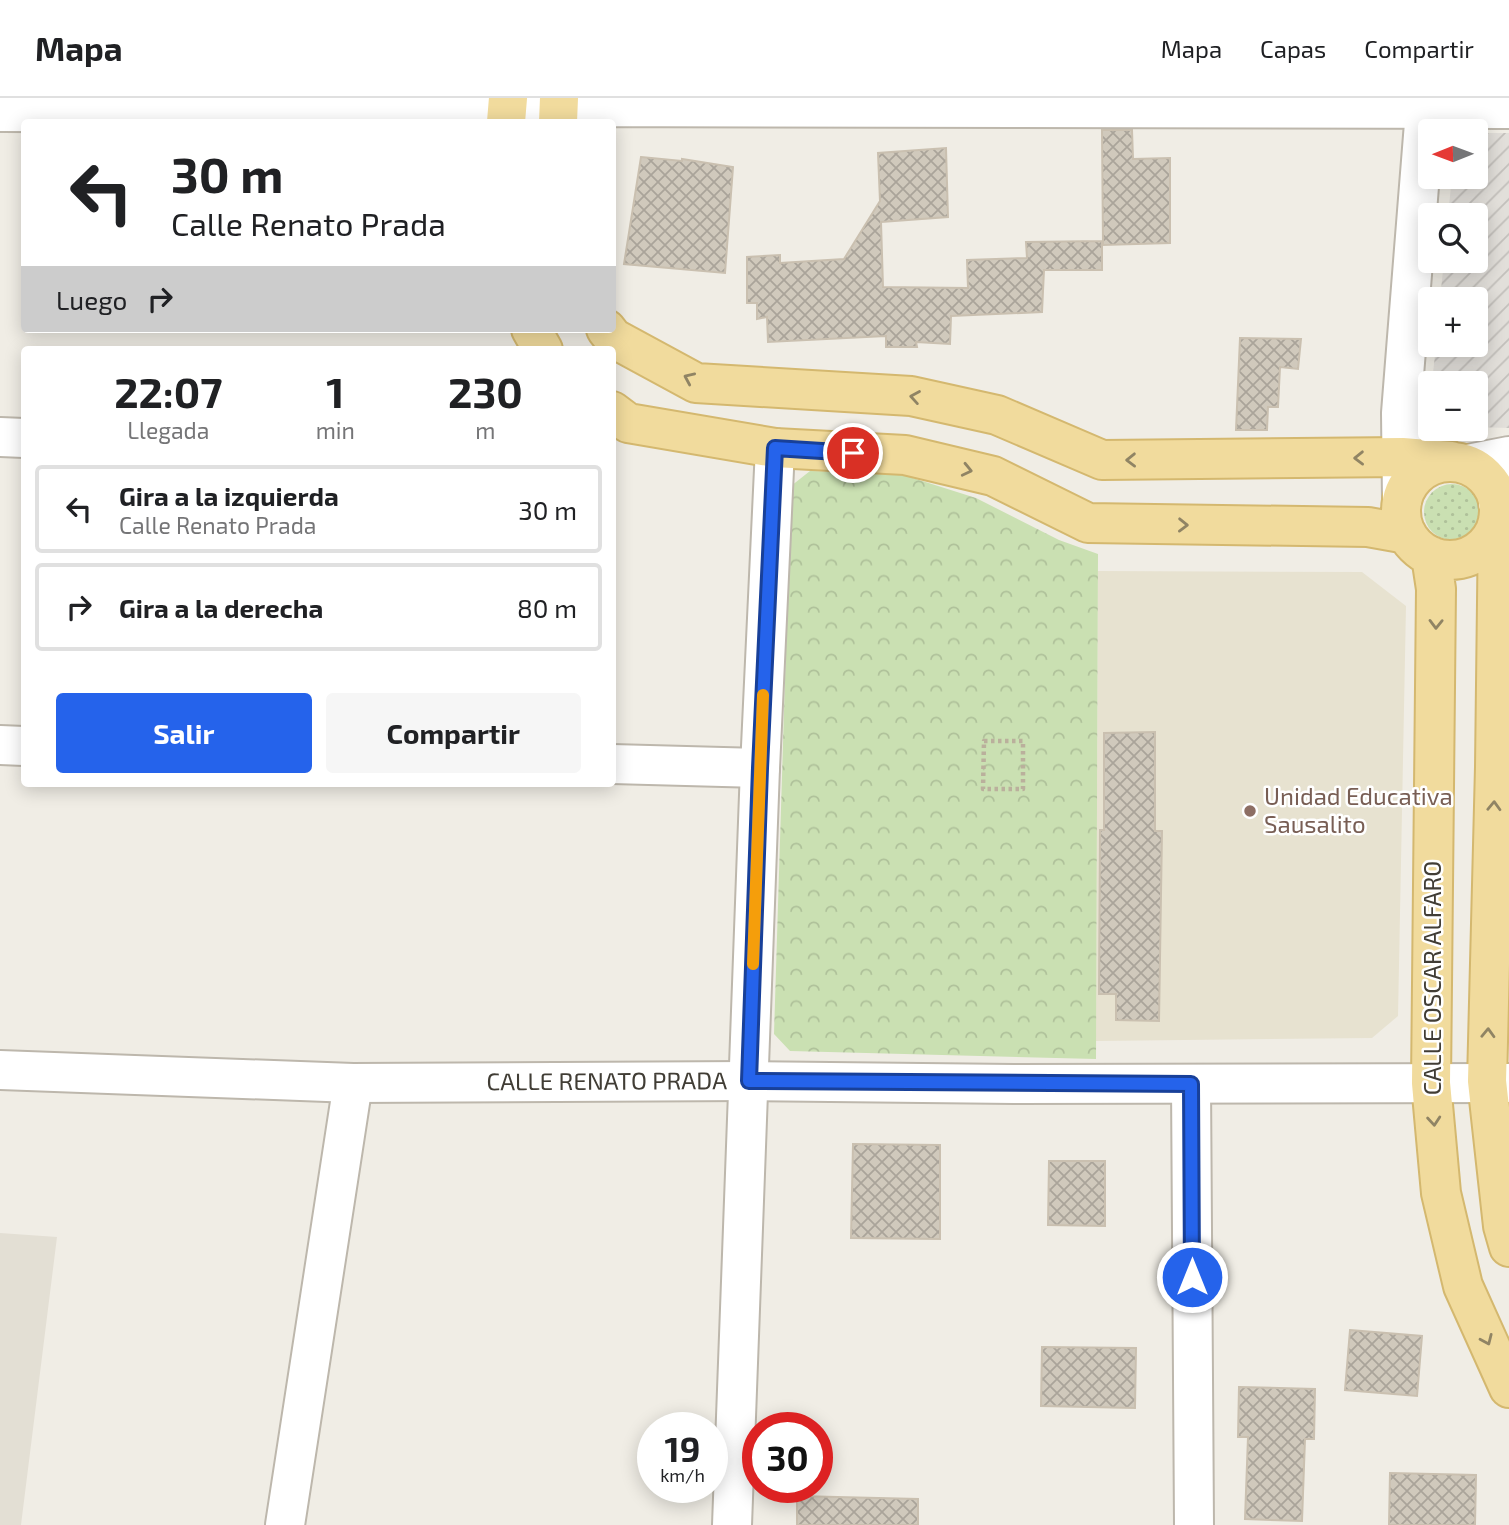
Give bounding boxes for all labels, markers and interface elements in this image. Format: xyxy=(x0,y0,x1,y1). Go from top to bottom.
text: Mapa xyxy=(35,28,123,68)
text: Mapa xyxy=(1161,34,1222,63)
text: Capas xyxy=(1260,34,1326,63)
text: Compartir xyxy=(1364,34,1474,63)
north arrow xyxy=(1418,119,1488,189)
map controls xyxy=(1418,119,1488,441)
text: 30 m xyxy=(171,144,283,203)
icon: left xyxy=(56,147,147,238)
button: search xyxy=(1418,203,1488,273)
text: Calle Renato Prada xyxy=(171,204,446,242)
icon: right xyxy=(141,280,179,318)
text: Luego xyxy=(56,284,127,315)
button: + xyxy=(1418,287,1488,357)
text: 22:07 xyxy=(114,366,222,416)
text: 1 xyxy=(326,366,344,416)
text: 230 xyxy=(448,366,523,416)
button: − xyxy=(1418,371,1488,441)
one-way arrow xyxy=(684,372,696,386)
one-way arrow xyxy=(909,391,921,406)
text: Llegada xyxy=(127,416,209,444)
text: min xyxy=(316,416,355,444)
text: m xyxy=(475,416,496,444)
pin xyxy=(823,423,883,483)
icon: arrive xyxy=(834,434,872,472)
one-way arrow xyxy=(1353,450,1363,466)
one-way arrow xyxy=(1125,452,1136,468)
one-way arrow xyxy=(961,462,973,476)
text: Gira a la izquierda xyxy=(119,480,339,511)
icon: left xyxy=(60,490,98,528)
text: 30 m xyxy=(518,494,577,525)
text: Calle Renato Prada xyxy=(119,511,317,539)
one-way arrow xyxy=(1178,517,1188,533)
icon: right xyxy=(60,588,98,626)
text: Gira a la derecha xyxy=(119,592,323,623)
text: 80 m xyxy=(517,592,577,623)
one-way arrow xyxy=(1428,619,1444,630)
button: Salir xyxy=(56,693,312,773)
button: Compartir xyxy=(326,693,581,773)
place label: Unidad Educativa Sausalito xyxy=(1264,781,1453,838)
one-way arrow xyxy=(1486,800,1502,811)
marker: Unidad Educativa Sausalito xyxy=(1242,803,1258,819)
street label: CALLE OSCAR ALFARO xyxy=(1417,861,1446,1095)
one-way arrow xyxy=(1480,1028,1496,1038)
street label: CALLE RENATO PRADA xyxy=(486,1065,727,1095)
one-way arrow xyxy=(1427,1115,1442,1127)
position arrow xyxy=(1155,1240,1229,1314)
one-way arrow xyxy=(1479,1333,1493,1345)
speed limit sign: 30 xyxy=(742,1412,833,1503)
text: 19 xyxy=(665,1427,700,1469)
text: km/h xyxy=(660,1464,705,1486)

